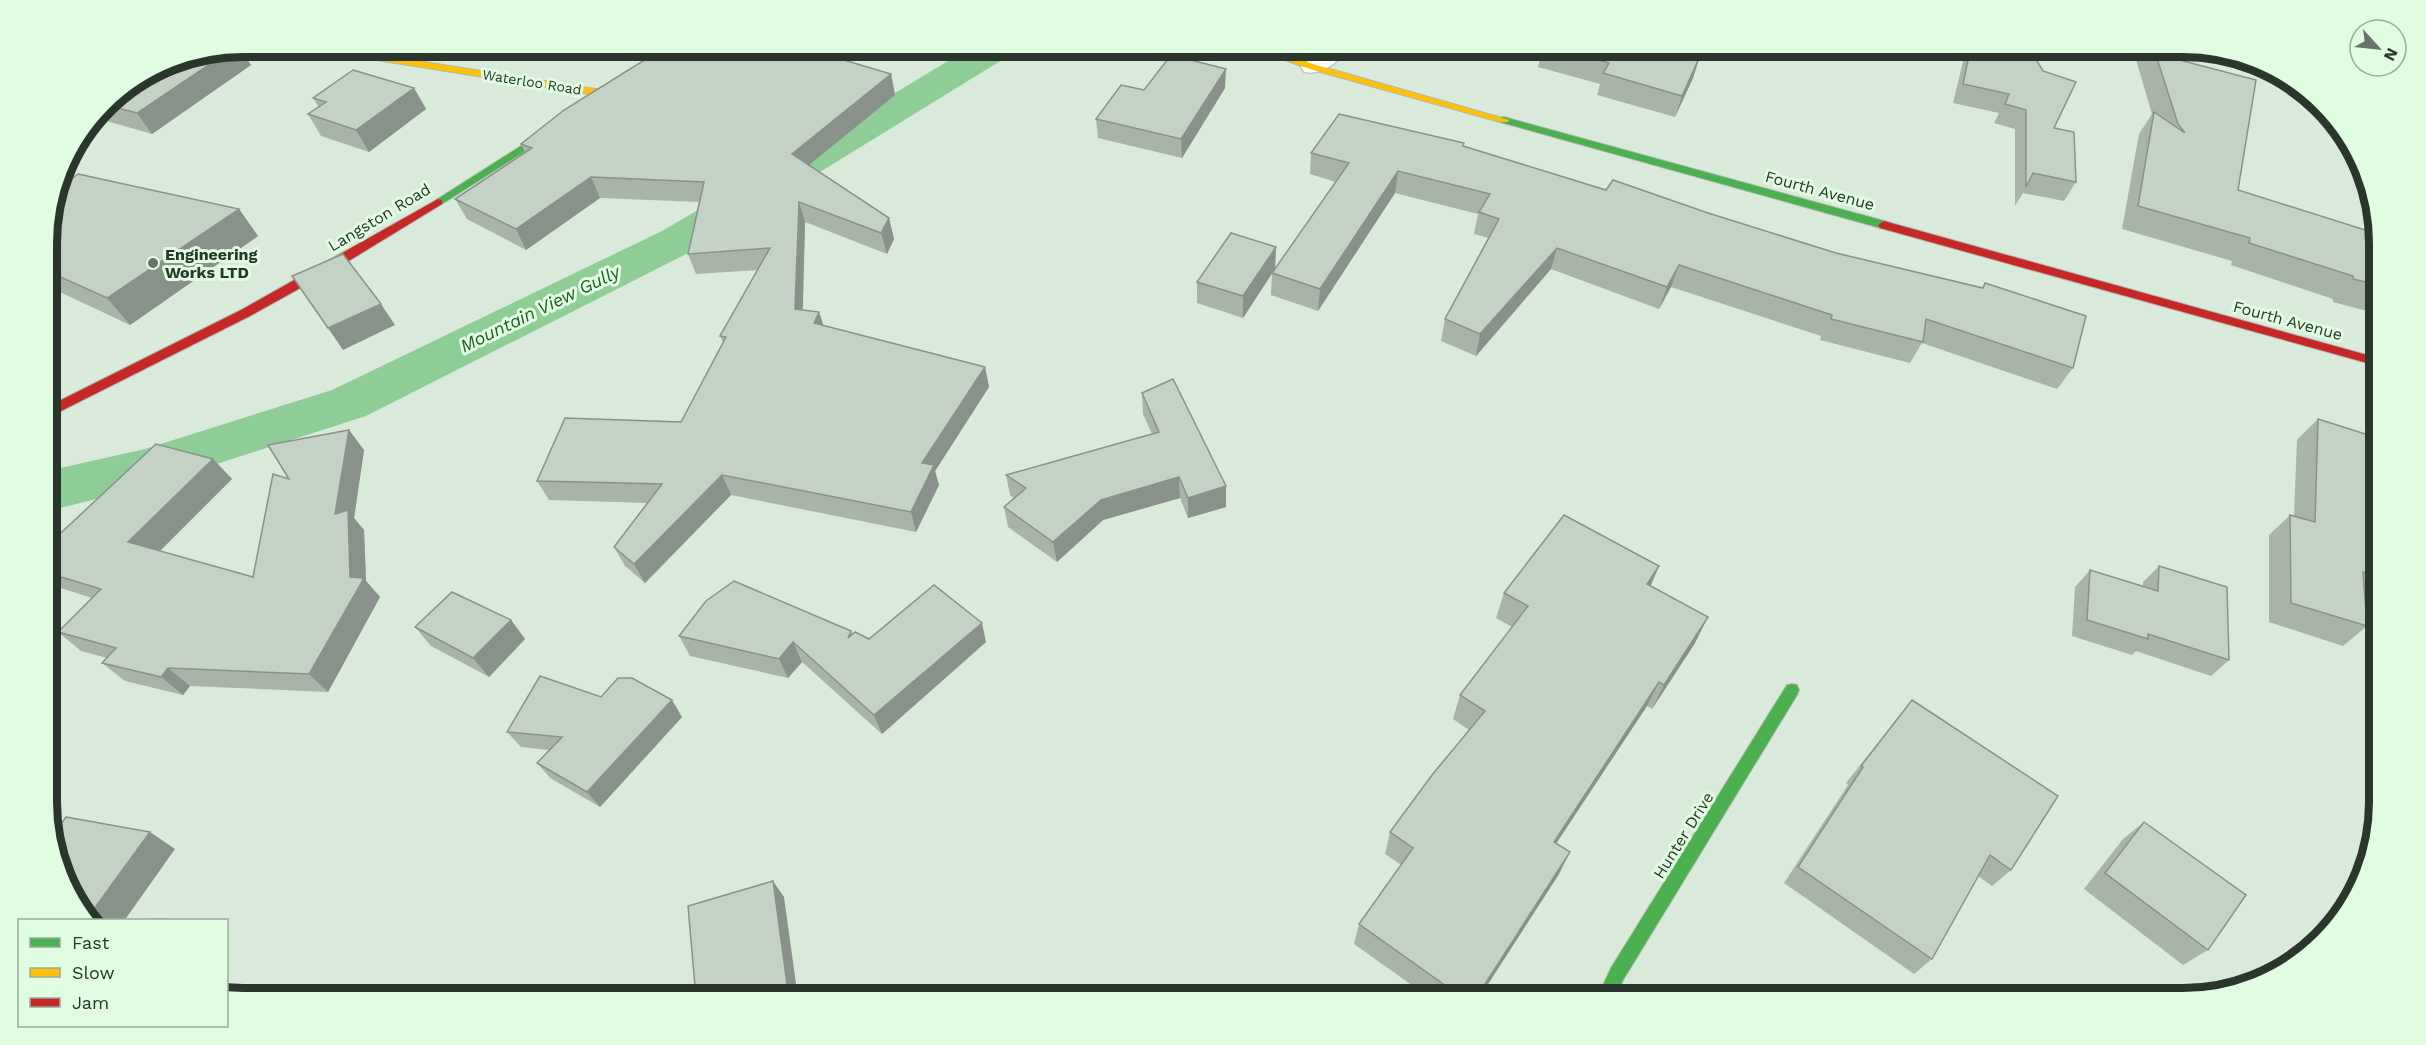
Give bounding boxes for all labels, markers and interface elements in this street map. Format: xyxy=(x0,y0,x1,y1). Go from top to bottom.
north arrow xyxy=(2348,18,2408,78)
text: N xyxy=(2380,45,2402,64)
street label: Waterloo Road xyxy=(481,66,583,98)
street label: Fourth Avenue xyxy=(1763,167,1877,214)
street label: Langston Road xyxy=(325,179,434,255)
place label: Engineering Works LTD xyxy=(165,245,258,282)
marker: Engineering Works LTD xyxy=(146,256,160,270)
water label: Mountain View Gully xyxy=(456,260,625,356)
street label: Fourth Avenue xyxy=(2231,297,2345,344)
street label: Hunter Drive xyxy=(1649,788,1718,882)
legend xyxy=(18,919,228,1027)
text: Fast xyxy=(72,932,110,953)
text: Slow xyxy=(72,962,115,983)
text: Jam xyxy=(72,992,109,1013)

